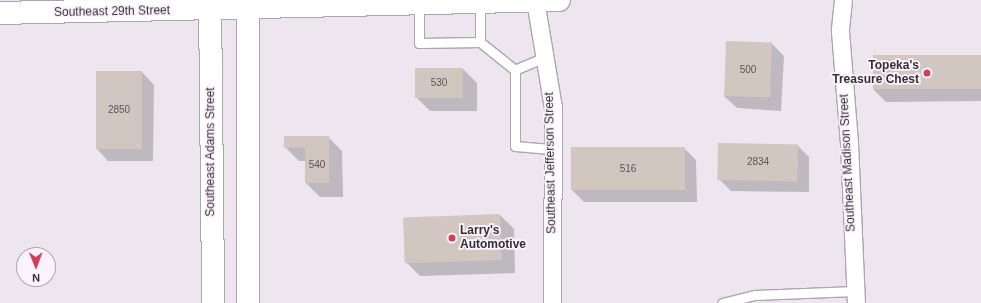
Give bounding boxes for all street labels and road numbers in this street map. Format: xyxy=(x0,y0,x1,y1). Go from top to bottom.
street label: Southeast 29th Street xyxy=(54,4,170,20)
street label: Southeast Adams Street xyxy=(204,87,218,217)
street label: Southeast Jefferson Street xyxy=(543,92,559,234)
street label: Southeast Madison Street xyxy=(837,94,859,232)

